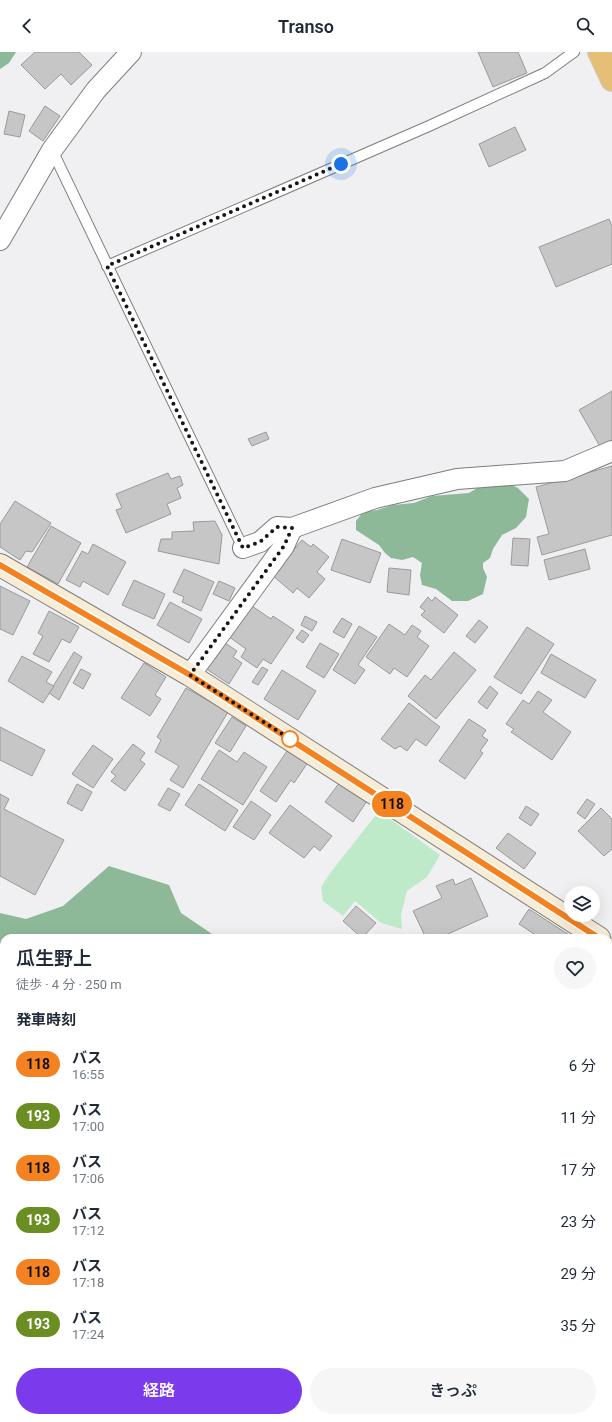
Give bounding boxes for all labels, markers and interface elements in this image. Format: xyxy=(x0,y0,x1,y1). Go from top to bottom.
icon: back xyxy=(16,15,38,37)
icon: search xyxy=(574,15,596,37)
text: Transo xyxy=(278,16,334,37)
your location xyxy=(331,154,351,174)
unlabelled marker xyxy=(281,730,299,748)
line badge: 118 xyxy=(369,791,415,817)
text: 118 xyxy=(380,796,404,812)
map controls xyxy=(564,886,600,922)
button: layers xyxy=(564,886,600,922)
text: 瓜生野上 xyxy=(16,947,92,970)
button: heart xyxy=(554,947,596,989)
text: 徒歩 · 4 分 · 250 m xyxy=(16,977,122,992)
text: 発車時刻 xyxy=(16,1011,76,1029)
text: バス xyxy=(72,1049,102,1067)
text: 118 xyxy=(26,1056,50,1072)
text: 6 分 xyxy=(569,1057,596,1075)
text: 16:55 xyxy=(72,1067,104,1082)
text: バス xyxy=(72,1101,102,1119)
text: 193 xyxy=(26,1108,50,1124)
text: 11 分 xyxy=(560,1109,596,1127)
text: 17:00 xyxy=(72,1119,104,1134)
text: バス xyxy=(72,1153,102,1171)
text: 118 xyxy=(26,1160,50,1176)
text: 17 分 xyxy=(560,1161,596,1179)
text: 17:06 xyxy=(72,1171,104,1186)
text: バス xyxy=(72,1205,102,1223)
text: 193 xyxy=(26,1212,50,1228)
text: 23 分 xyxy=(560,1213,596,1231)
text: 17:12 xyxy=(72,1223,104,1238)
text: バス xyxy=(72,1257,102,1275)
text: 118 xyxy=(26,1264,50,1280)
text: 29 分 xyxy=(560,1265,596,1283)
text: 17:18 xyxy=(72,1275,104,1290)
text: バス xyxy=(72,1309,102,1327)
text: 193 xyxy=(26,1316,50,1332)
text: 35 分 xyxy=(560,1317,596,1335)
text: 17:24 xyxy=(72,1327,104,1342)
button: 経路 xyxy=(16,1368,302,1414)
button: きっぷ xyxy=(310,1368,596,1414)

